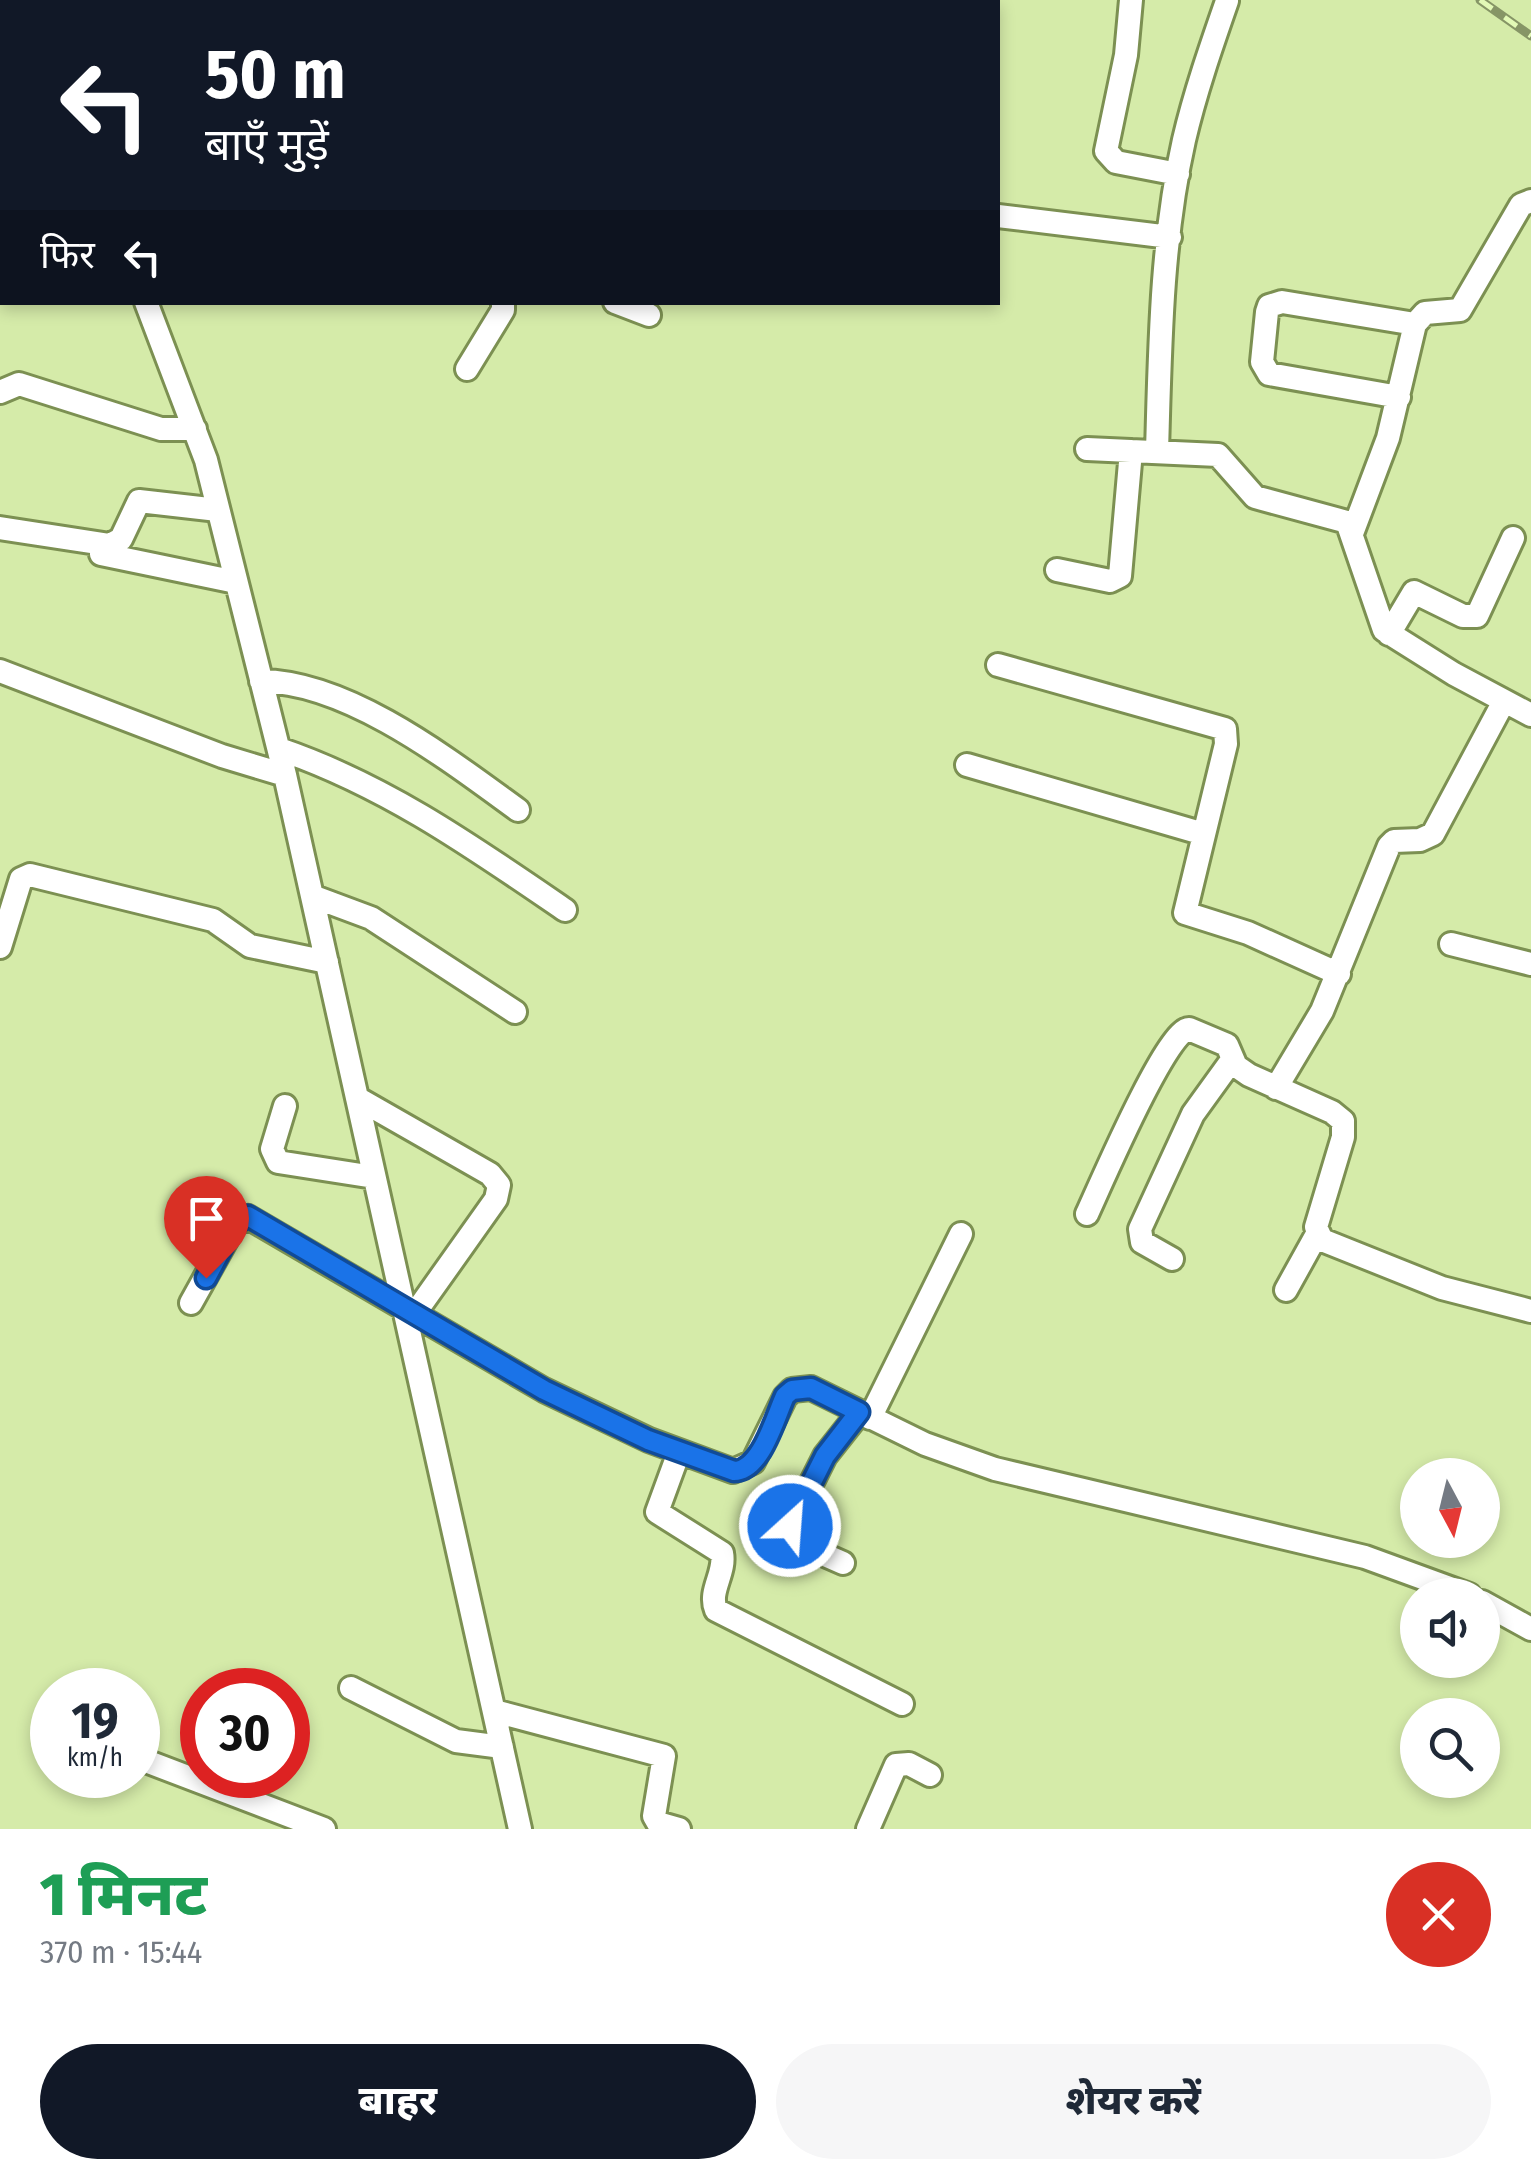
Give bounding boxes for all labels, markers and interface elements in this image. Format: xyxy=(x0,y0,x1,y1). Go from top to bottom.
text: 50 m xyxy=(205,33,346,117)
icon: left xyxy=(40,40,170,170)
text: बाएँ मुड़ें xyxy=(205,118,329,172)
icon: left xyxy=(115,230,170,285)
text: फिर xyxy=(40,232,95,278)
pin xyxy=(164,1176,249,1279)
icon: arrive xyxy=(179,1191,234,1246)
north arrow xyxy=(1400,1458,1500,1558)
map controls xyxy=(1400,1458,1500,1798)
position arrow xyxy=(738,1474,842,1578)
button: sound xyxy=(1400,1578,1500,1678)
speed limit sign: 30 xyxy=(180,1668,310,1798)
text: 19 xyxy=(71,1691,118,1751)
button: search xyxy=(1400,1698,1500,1798)
text: km/h xyxy=(67,1743,123,1773)
text: 1 मिनट xyxy=(40,1859,207,1931)
button: close xyxy=(1386,1862,1491,1967)
text: 370 m · 15:44 xyxy=(40,1933,202,1971)
button: बाहर xyxy=(40,2044,756,2159)
button: शेयर करें xyxy=(776,2044,1491,2159)

